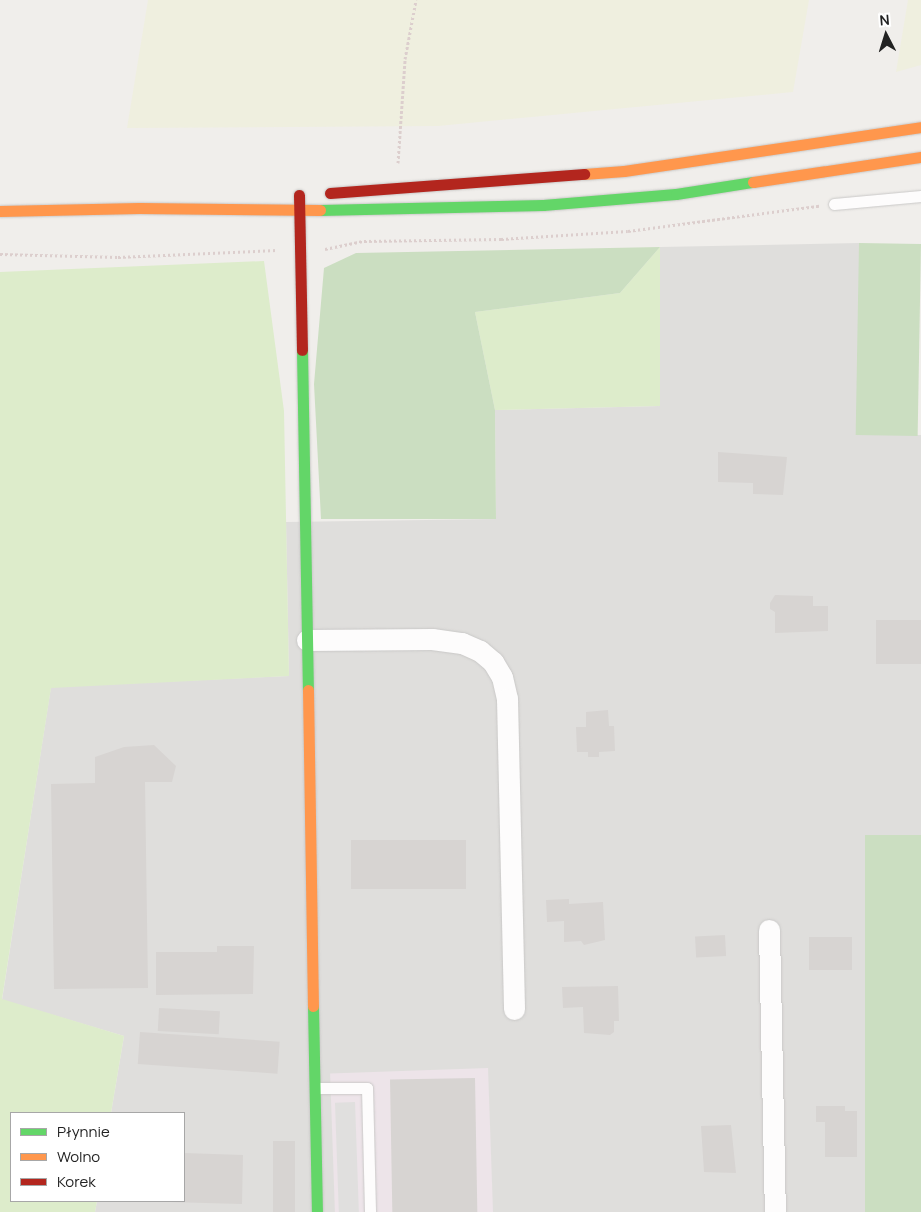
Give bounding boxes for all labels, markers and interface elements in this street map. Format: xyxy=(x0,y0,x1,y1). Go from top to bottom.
north arrow xyxy=(861,10,911,60)
text: N xyxy=(879,10,890,29)
legend xyxy=(10,1112,185,1202)
text: Płynnie xyxy=(57,1121,110,1142)
text: Wolno xyxy=(57,1146,100,1167)
text: Korek xyxy=(57,1171,96,1192)

